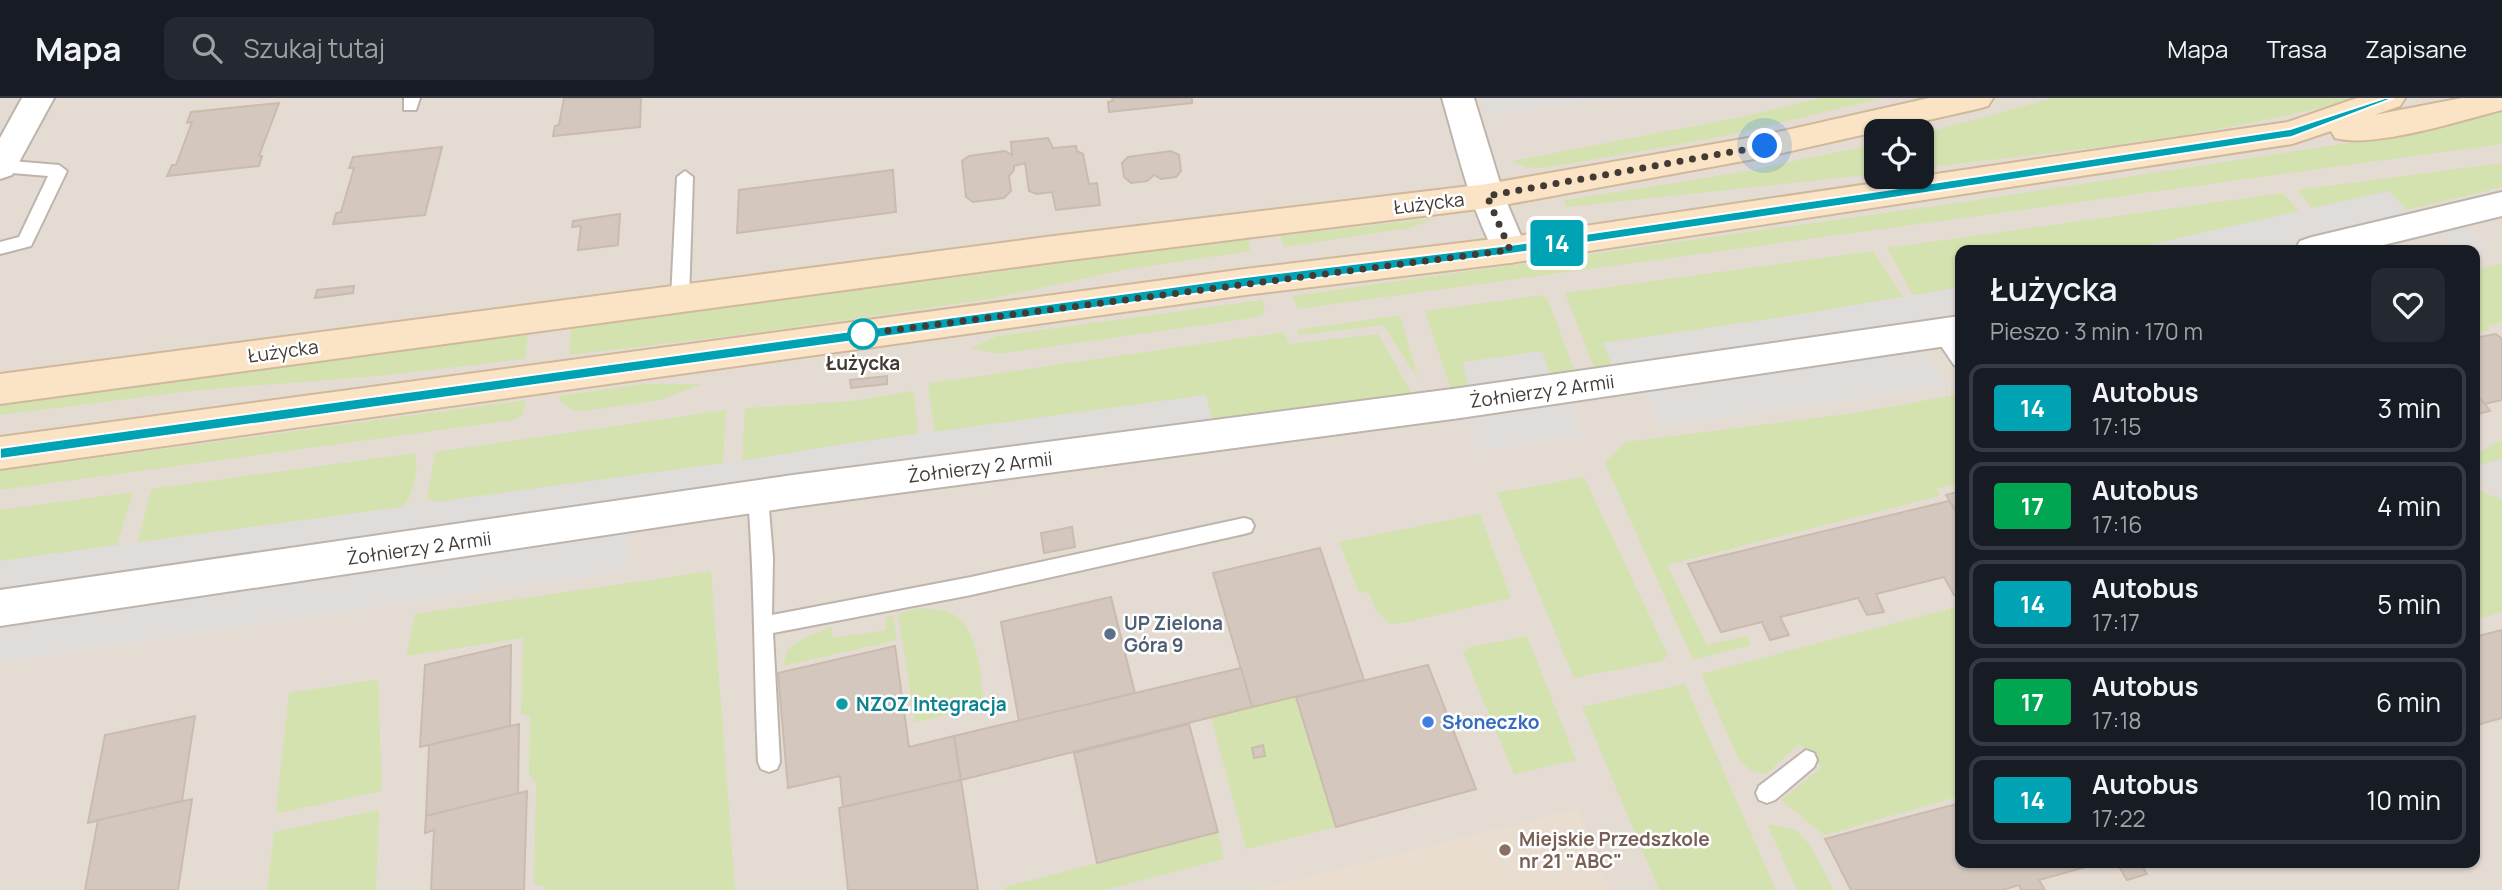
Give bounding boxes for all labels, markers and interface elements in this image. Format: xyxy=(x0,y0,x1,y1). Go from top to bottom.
search box xyxy=(164,17,654,80)
text: Mapa xyxy=(35,26,122,71)
icon: search xyxy=(188,29,226,67)
text: Szukaj tutaj xyxy=(244,30,385,66)
text: Mapa xyxy=(2167,32,2228,65)
text: Trasa xyxy=(2266,32,2327,65)
text: Zapisane xyxy=(2365,32,2467,65)
map controls xyxy=(1864,119,1934,189)
button: locate xyxy=(1864,119,1934,189)
your location xyxy=(1747,128,1782,163)
street label: Łużycka xyxy=(1392,186,1466,220)
line badge: 14 xyxy=(1526,220,1588,266)
text: 14 xyxy=(1544,226,1570,259)
text: Łużycka xyxy=(1990,266,2118,311)
button: heart xyxy=(2371,268,2445,342)
text: Pieszo · 3 min · 170 m xyxy=(1990,315,2203,347)
marker: Łużycka xyxy=(848,319,878,349)
street label: Łużycka xyxy=(246,333,320,369)
place label: Łużycka xyxy=(826,350,900,376)
street label: Żołnierzy 2 Armii xyxy=(1468,368,1616,414)
text: Autobus xyxy=(2092,374,2199,410)
text: 3 min xyxy=(2378,390,2441,426)
text: 14 xyxy=(2020,391,2045,424)
text: 17:15 xyxy=(2092,410,2142,442)
street label: Żołnierzy 2 Armii xyxy=(906,445,1054,489)
text: Autobus xyxy=(2092,472,2199,508)
text: 4 min xyxy=(2377,488,2441,524)
text: 17 xyxy=(2021,489,2044,522)
text: 17:16 xyxy=(2092,508,2143,540)
street label: Żołnierzy 2 Armii xyxy=(345,525,493,571)
text: Autobus xyxy=(2092,570,2199,606)
text: 5 min xyxy=(2377,586,2441,622)
text: 14 xyxy=(2020,587,2045,620)
text: 17:17 xyxy=(2092,606,2140,638)
place label: UP Zielona Góra 9 xyxy=(1124,610,1223,658)
marker: UP Zielona Góra 9 xyxy=(1102,626,1118,642)
text: Autobus xyxy=(2092,668,2199,704)
text: 6 min xyxy=(2376,684,2441,720)
text: 17 xyxy=(2021,685,2044,718)
place label: NZOZ Integracja xyxy=(856,691,1007,717)
marker: NZOZ Integracja xyxy=(834,696,850,712)
text: 17:18 xyxy=(2092,704,2142,736)
place label: Słoneczko xyxy=(1442,709,1539,735)
marker: Słoneczko xyxy=(1420,714,1436,730)
text: Autobus xyxy=(2092,766,2199,802)
text: 10 min xyxy=(2366,782,2441,818)
text: 14 xyxy=(2020,783,2045,816)
text: 17:22 xyxy=(2092,802,2146,834)
place label: Miejskie Przedszkole nr 21 "ABC" xyxy=(1519,826,1710,874)
marker: Miejskie Przedszkole nr 21 "ABC" xyxy=(1497,842,1513,858)

